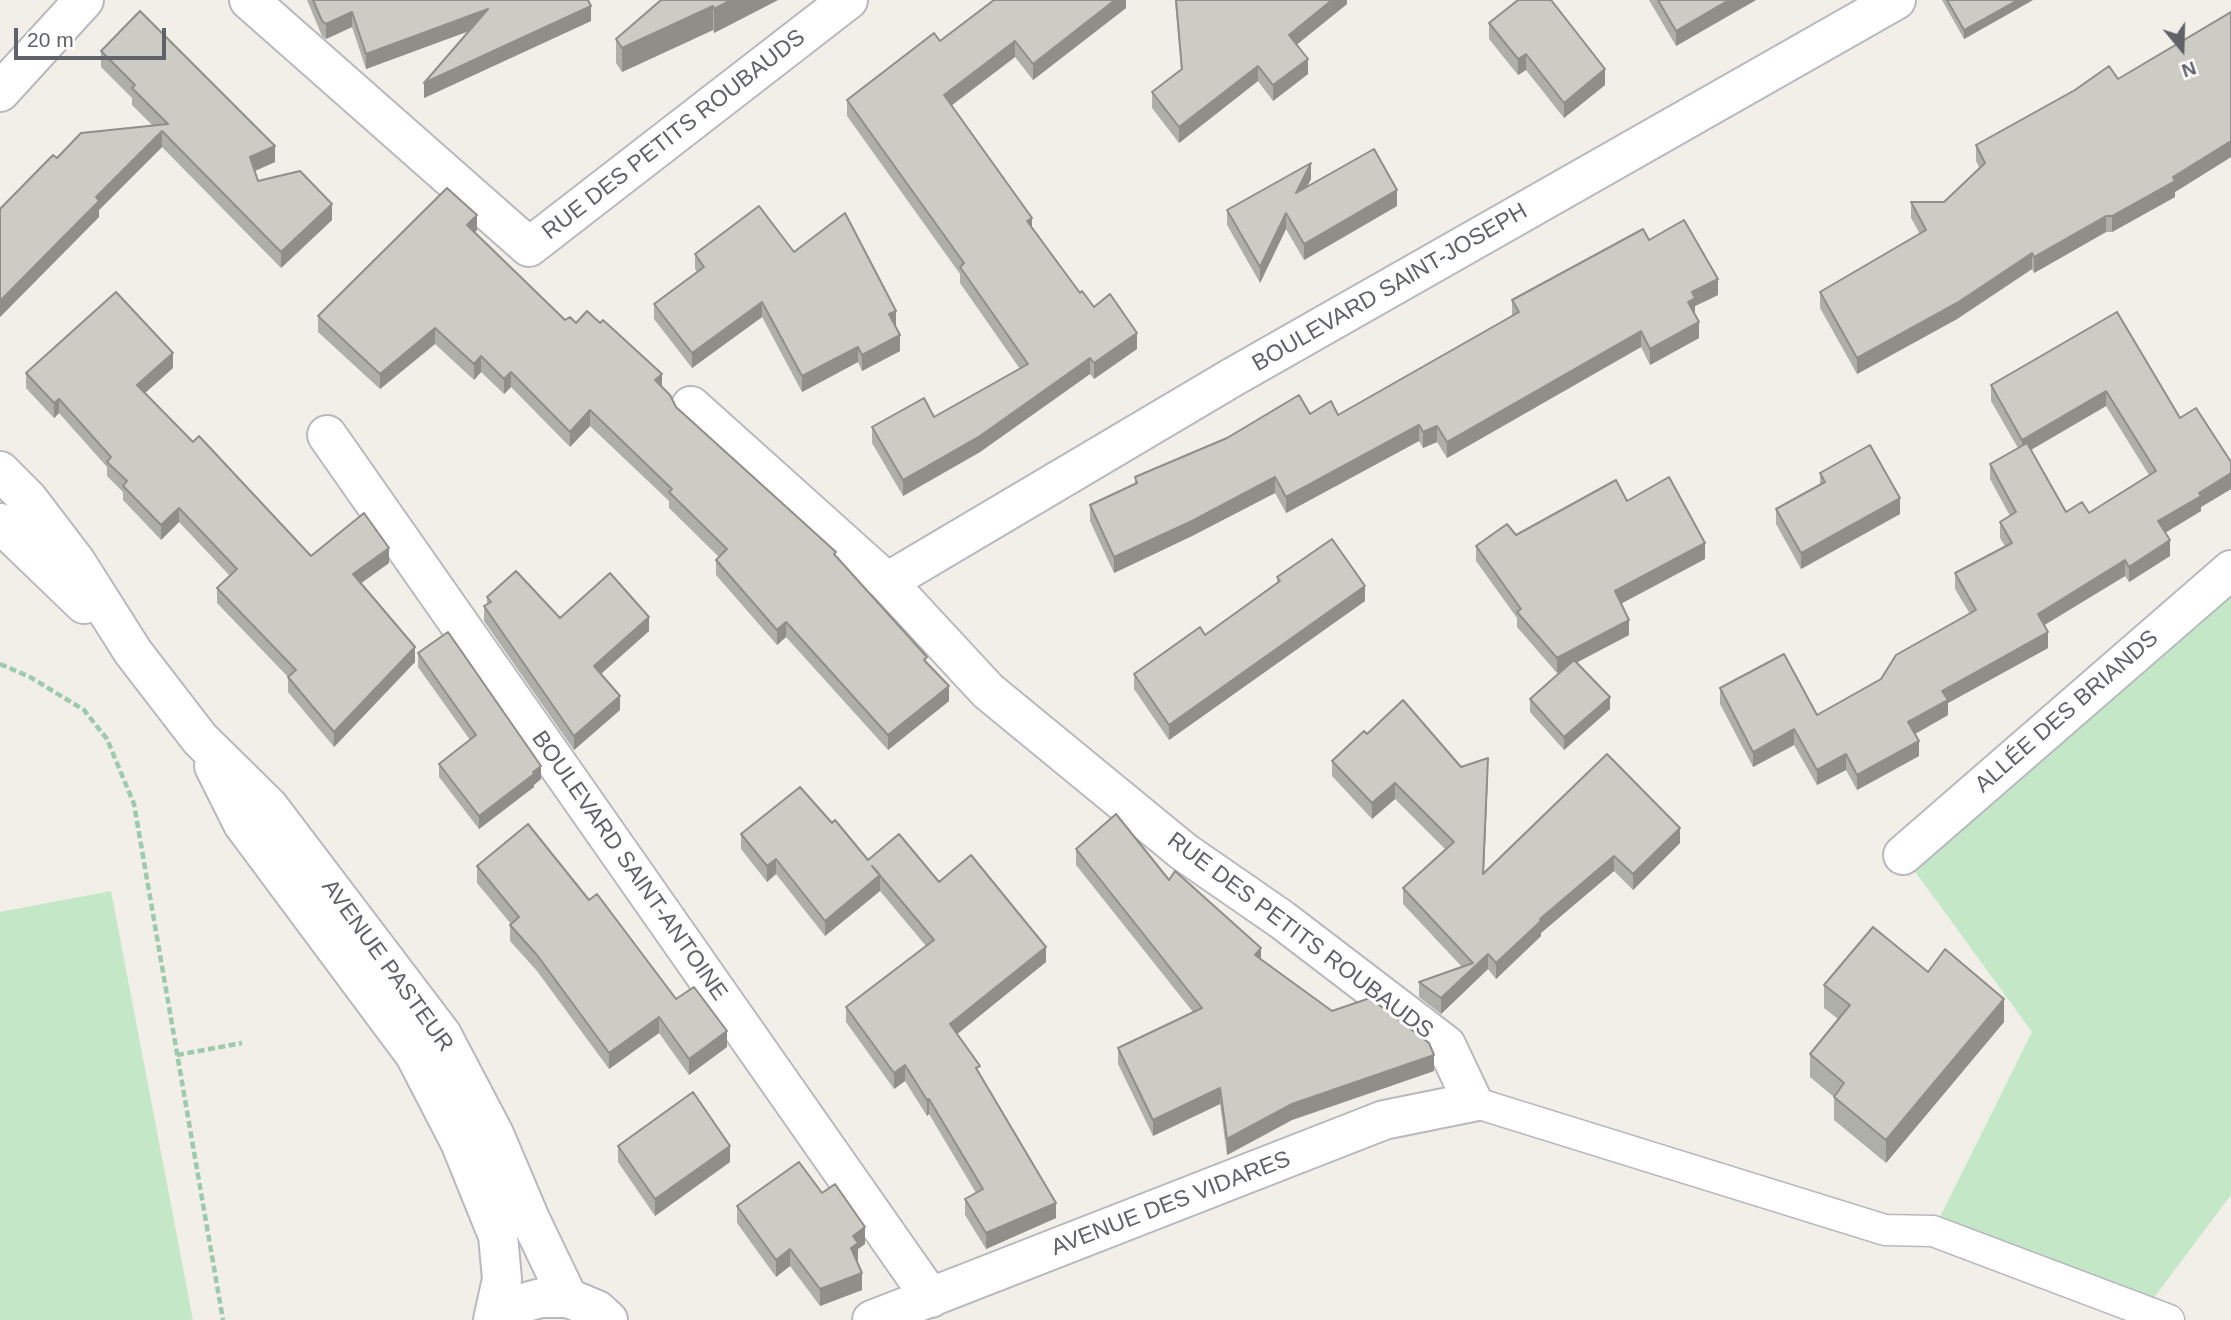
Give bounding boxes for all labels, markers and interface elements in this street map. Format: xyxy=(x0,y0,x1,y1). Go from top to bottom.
scale bar xyxy=(18,14,170,58)
north arrow xyxy=(2147,14,2217,84)
street label: RUE DES PETITS ROUBAUDS xyxy=(537,24,811,246)
text: 20 m xyxy=(27,28,74,51)
text: N xyxy=(2179,57,2199,81)
street label: BOULEVARD SAINT-JOSEPH xyxy=(1248,198,1532,378)
street label: ALLÉE DES BRIANDS xyxy=(1970,625,2164,799)
street label: BOULEVARD SAINT-ANTOINE xyxy=(525,726,733,1006)
street label: RUE DES PETITS ROUBAUDS xyxy=(1162,827,1438,1045)
street label: AVENUE PASTEUR xyxy=(315,874,459,1058)
street label: AVENUE DES VIDARES xyxy=(1048,1146,1294,1262)

